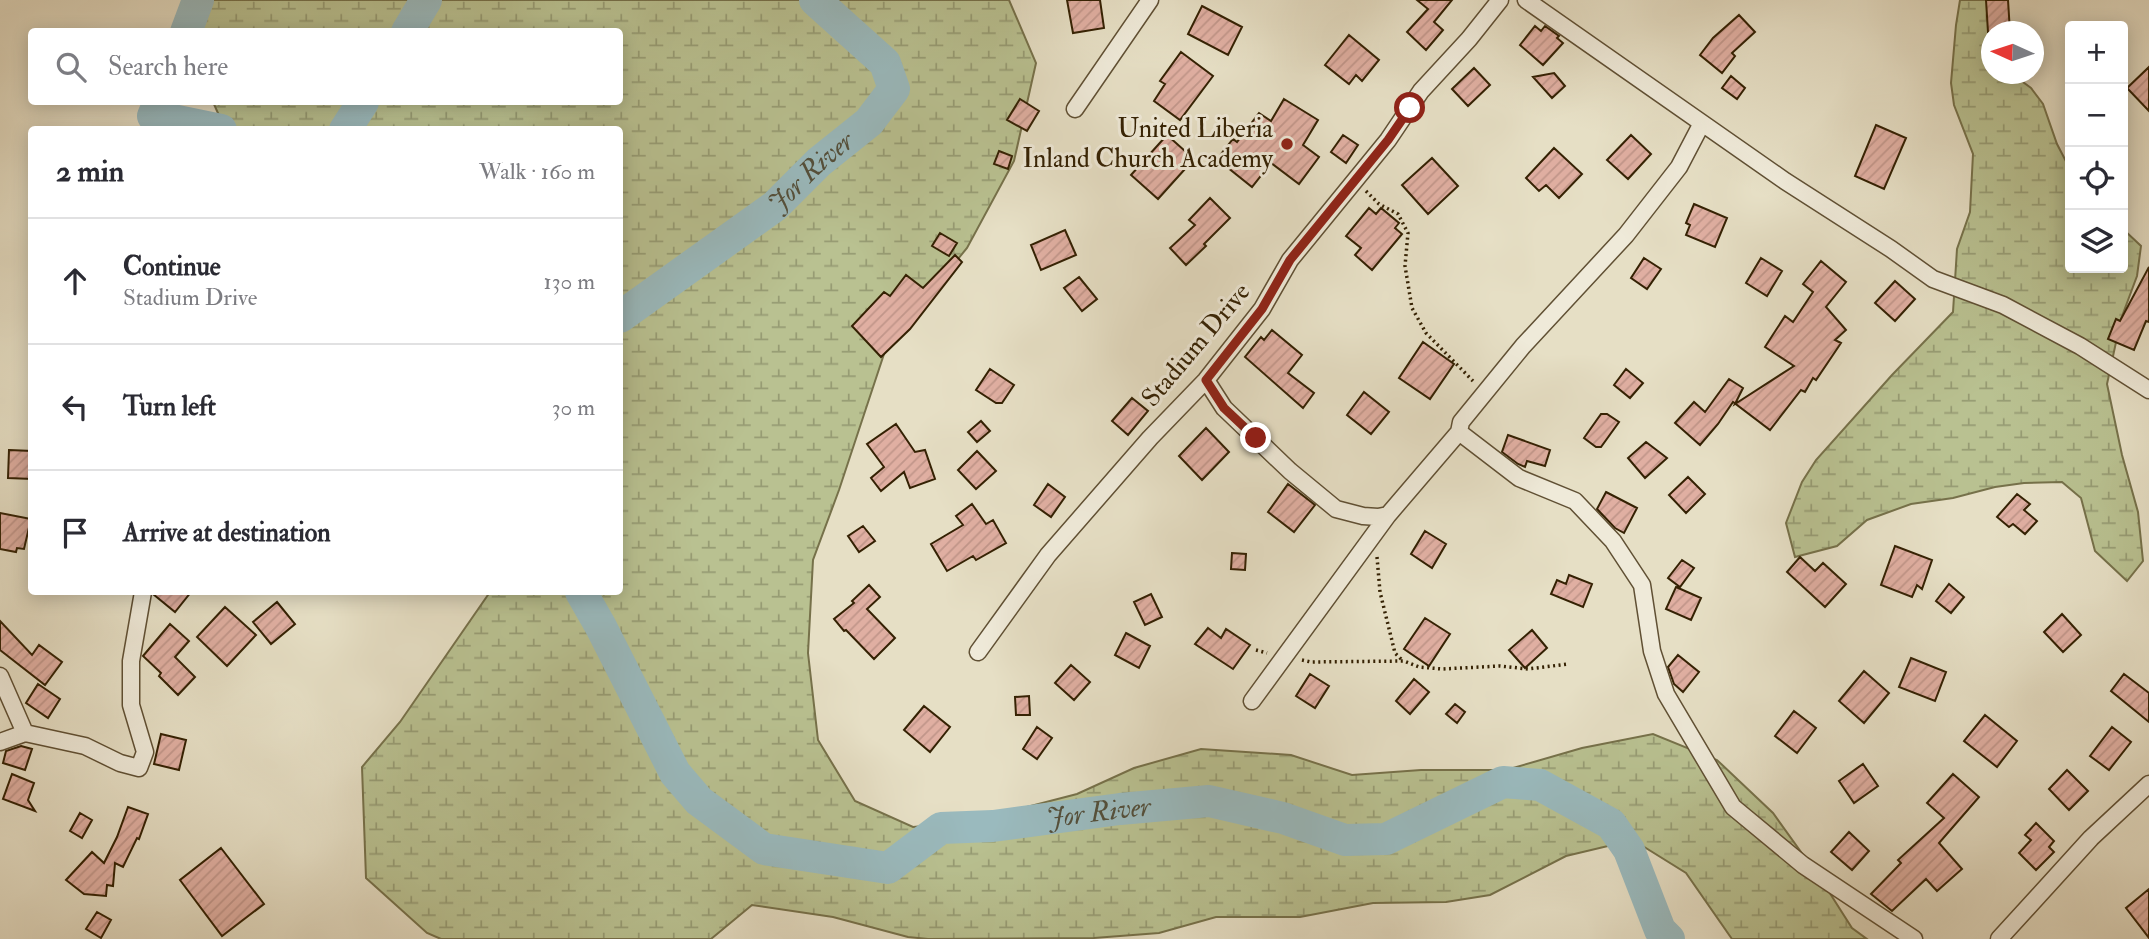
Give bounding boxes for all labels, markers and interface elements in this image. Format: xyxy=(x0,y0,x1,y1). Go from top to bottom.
north arrow xyxy=(1981,21,2044,84)
map controls xyxy=(2065,21,2128,273)
button: + xyxy=(2065,21,2128,84)
search box xyxy=(28,28,623,105)
icon: search xyxy=(52,48,90,86)
text: Search here xyxy=(108,51,228,83)
button: − xyxy=(2065,84,2128,147)
route start xyxy=(1394,92,1425,123)
place label: United Liberia Inland Church Academy xyxy=(1022,113,1274,175)
water label: Jor River xyxy=(761,123,862,220)
marker: United Liberia Inland Church Academy xyxy=(1279,136,1295,152)
button: locate xyxy=(2065,147,2128,210)
text: 2 min xyxy=(56,153,124,190)
text: Walk · 160 m xyxy=(479,157,595,186)
button: layers xyxy=(2065,210,2128,273)
text: Continue xyxy=(123,251,221,283)
icon: ahead xyxy=(56,262,94,300)
text: 130 m xyxy=(543,267,595,296)
street label: Stadium Drive xyxy=(1135,276,1257,413)
text: Stadium Drive xyxy=(123,283,257,312)
icon: left xyxy=(56,388,94,426)
text: Turn left xyxy=(123,391,216,423)
text: 30 m xyxy=(552,393,595,422)
route end xyxy=(1240,422,1271,453)
icon: arrive xyxy=(56,514,94,552)
text: Arrive at destination xyxy=(123,517,331,549)
water label: Jor River xyxy=(1044,789,1154,836)

